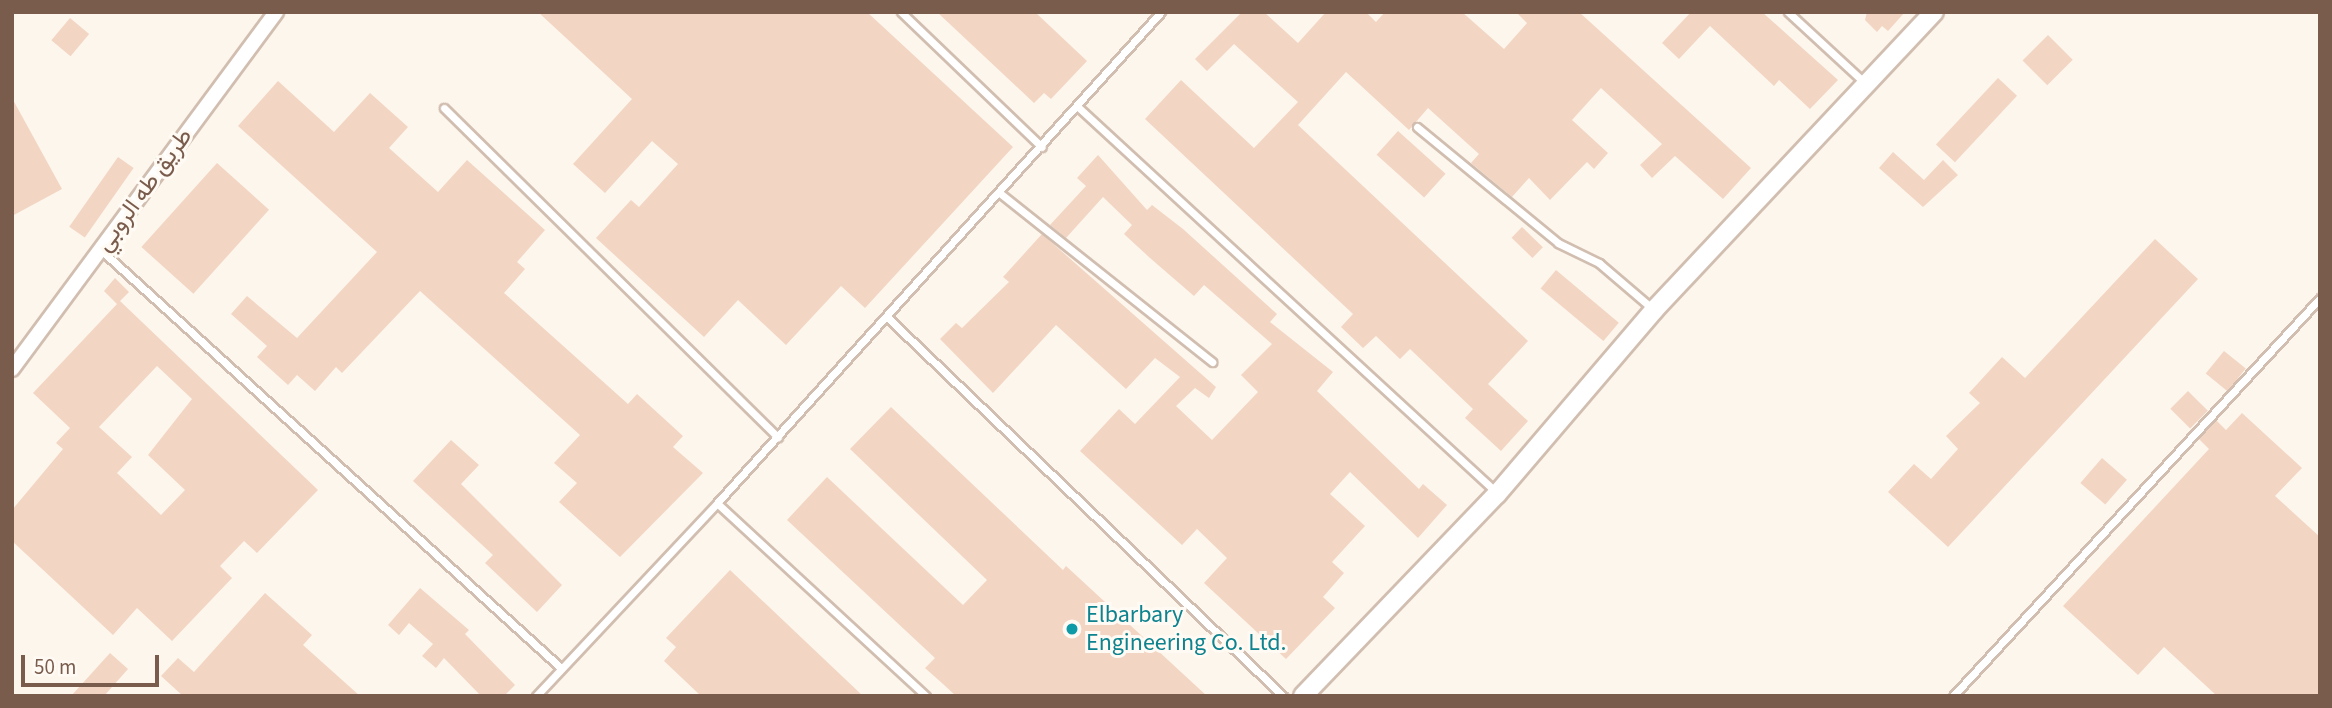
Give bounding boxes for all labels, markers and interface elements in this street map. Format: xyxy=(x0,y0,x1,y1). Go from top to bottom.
street label: طريق طه الروبي xyxy=(90,123,198,257)
place label: Elbarbary Engineering Co. Ltd. xyxy=(1086,601,1286,657)
marker: Elbarbary Engineering Co. Ltd. xyxy=(1064,621,1080,637)
scale bar xyxy=(24,642,163,686)
text: 50 m xyxy=(34,652,76,682)

